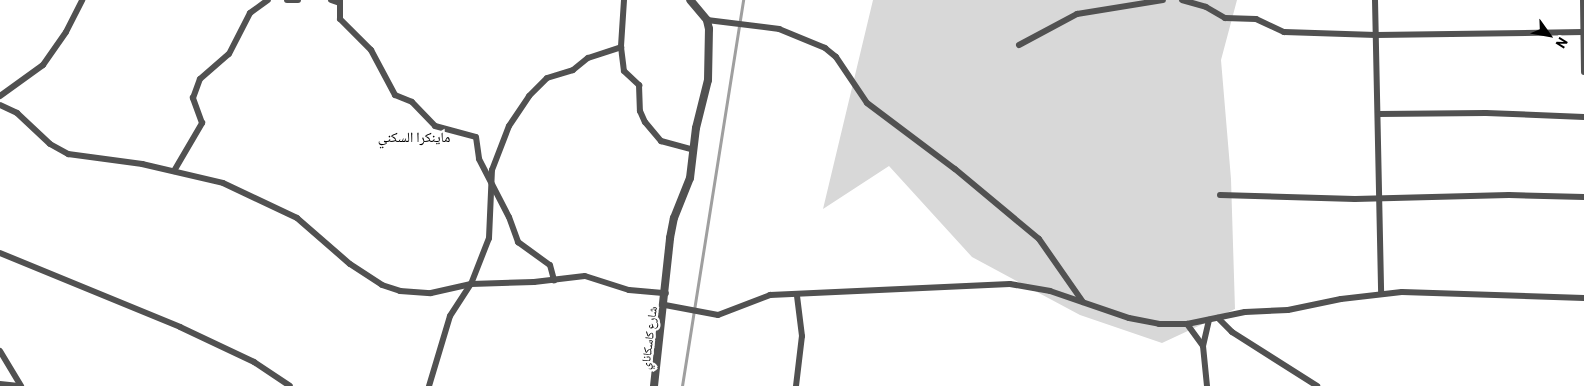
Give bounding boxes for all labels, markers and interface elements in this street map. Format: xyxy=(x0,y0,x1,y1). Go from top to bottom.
north arrow xyxy=(1524,10,1574,60)
text: N xyxy=(1552,35,1572,52)
district label: ماينكرا السكني xyxy=(378,129,450,145)
street label: شارع كاسكاناي xyxy=(638,306,660,370)

